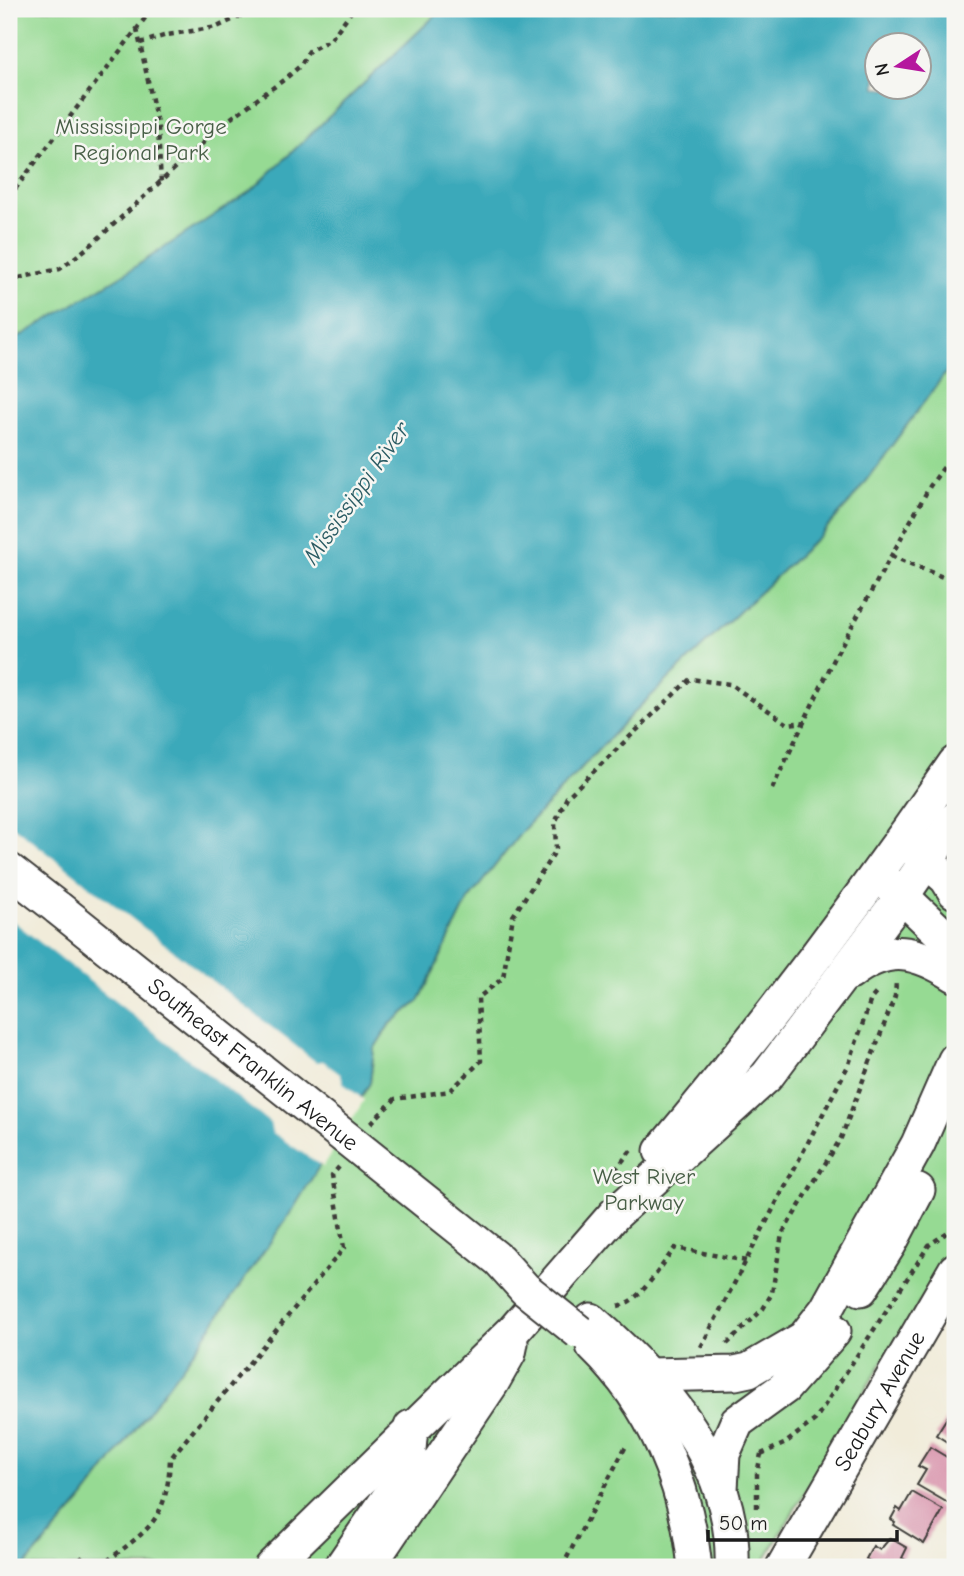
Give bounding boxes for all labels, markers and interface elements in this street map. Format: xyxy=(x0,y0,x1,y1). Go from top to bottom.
north arrow xyxy=(862,32,932,102)
text: N xyxy=(870,61,894,78)
park label: Mississippi Gorge Regional Park xyxy=(55,113,227,166)
water label: Mississippi River xyxy=(296,415,416,570)
street label: Southeast Franklin Avenue xyxy=(143,972,364,1156)
park label: West River Parkway xyxy=(593,1163,696,1216)
street label: Seabury Avenue xyxy=(828,1326,930,1476)
scale bar xyxy=(708,1499,898,1543)
text: 50 m xyxy=(719,1511,768,1535)

